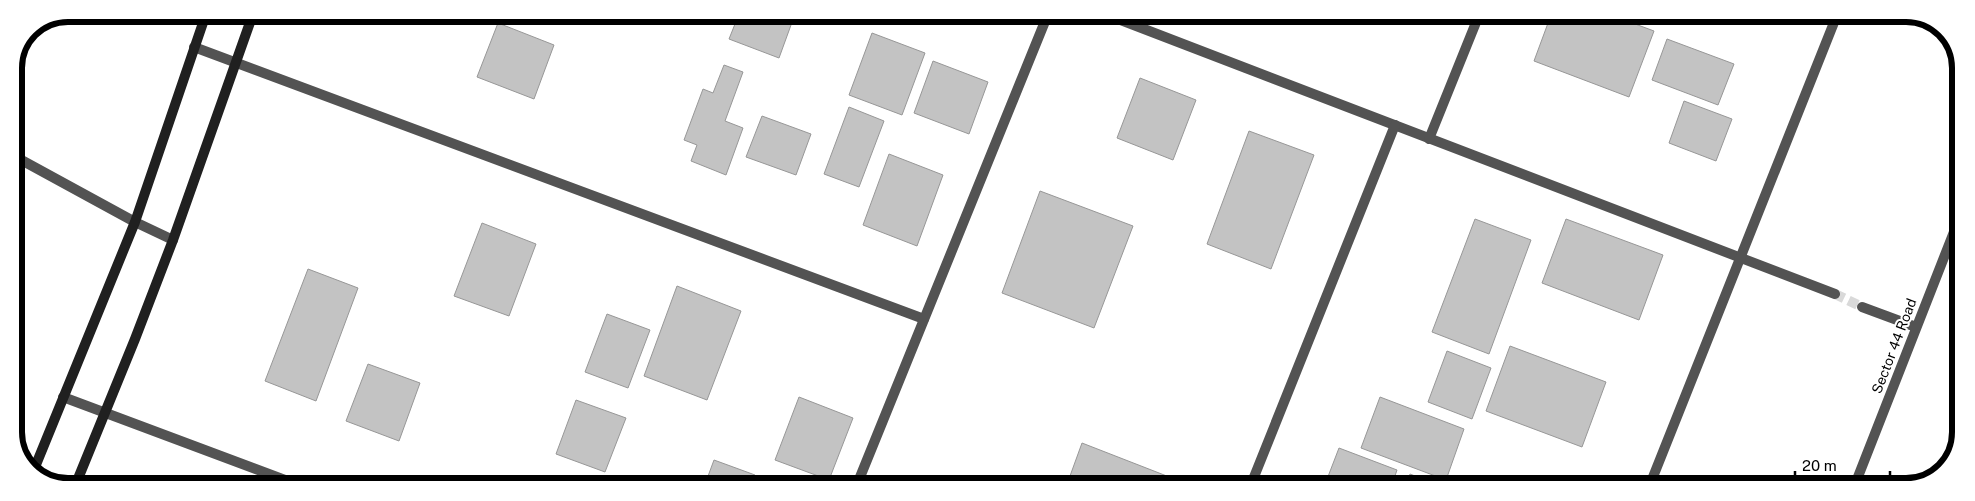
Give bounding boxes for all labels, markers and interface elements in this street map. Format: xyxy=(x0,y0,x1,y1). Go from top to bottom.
street label: Sector 44 Road xyxy=(1868,296,1920,396)
scale bar xyxy=(1795,448,1890,480)
text: 20 m xyxy=(1802,457,1837,474)

